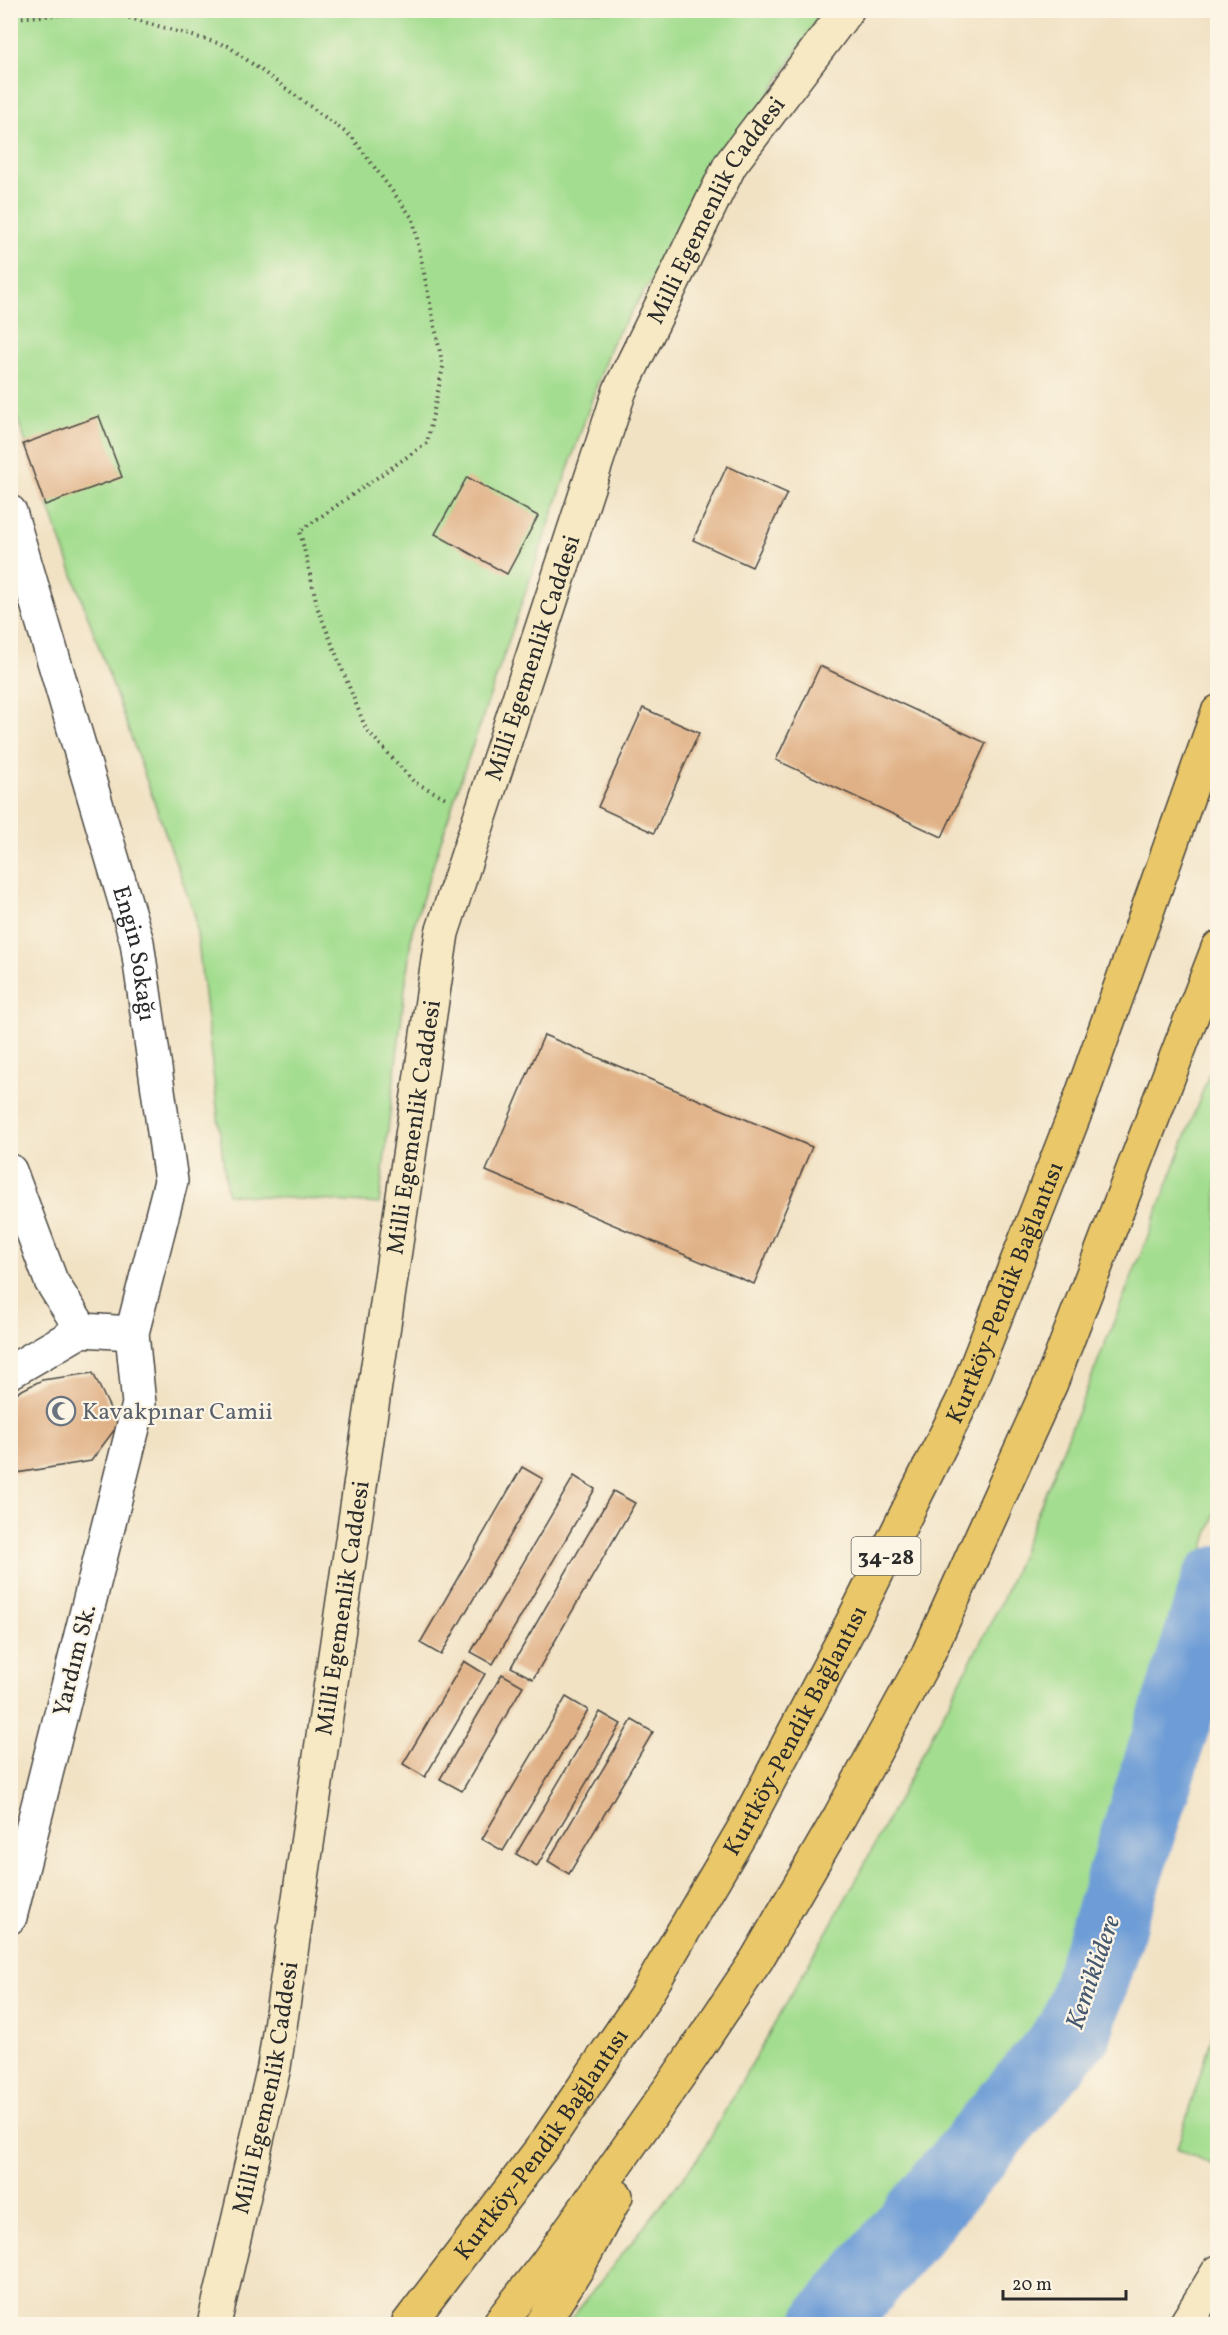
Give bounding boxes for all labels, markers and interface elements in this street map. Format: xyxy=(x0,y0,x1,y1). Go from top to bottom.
street label: Milli Egemenlik Caddesi xyxy=(640,90,795,330)
street label: Milli Egemenlik Caddesi xyxy=(478,531,590,786)
street label: Engin Sokağı xyxy=(102,882,163,1023)
street label: Milli Egemenlik Caddesi xyxy=(380,998,451,1257)
street label: Kurtköy-Pendik Bağlantısı xyxy=(939,1157,1073,1430)
mosque icon: Kavakpınar Camii xyxy=(45,1395,77,1427)
place label: Kavakpınar Camii xyxy=(82,1396,273,1430)
street label: Milli Egemenlik Caddesi xyxy=(308,1479,380,1738)
road number: 34-28 xyxy=(852,1537,920,1575)
street label: Kurtköy-Pendik Bağlantısı xyxy=(716,1600,877,1863)
street label: Yardım Sk. xyxy=(46,1601,106,1720)
water label: Kemiklidere xyxy=(1058,1910,1130,2035)
street label: Milli Egemenlik Caddesi xyxy=(225,1959,308,2218)
street label: Kurtköy-Pendik Bağlantısı xyxy=(447,2022,638,2268)
scale bar xyxy=(1003,2263,1126,2301)
text: 20 m xyxy=(1012,2273,1052,2298)

